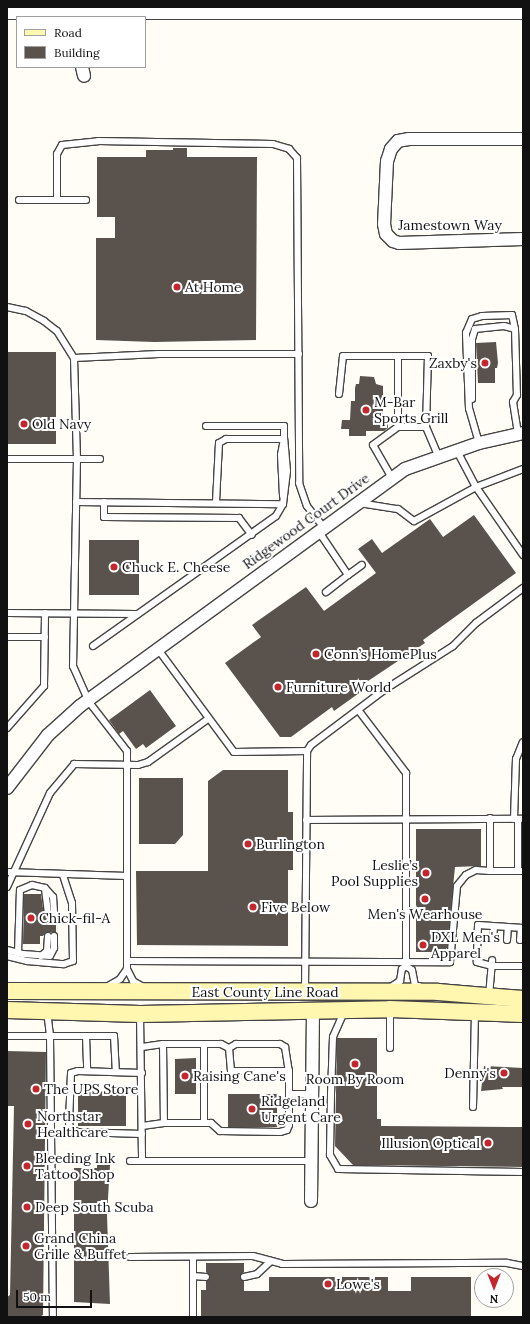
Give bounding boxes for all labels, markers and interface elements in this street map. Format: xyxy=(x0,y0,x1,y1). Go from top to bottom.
legend xyxy=(16,16,146,68)
text: Road xyxy=(54,25,82,40)
text: Building xyxy=(54,45,100,60)
street label: Jamestown Way xyxy=(398,217,502,233)
place label: At Home xyxy=(185,279,242,295)
marker: At Home xyxy=(172,282,182,292)
place label: Zaxby's xyxy=(429,355,477,371)
marker: Zaxby's xyxy=(480,358,490,368)
place label: M-Bar Sports Grill xyxy=(374,394,448,426)
marker: M-Bar Sports Grill xyxy=(361,405,371,415)
place label: Old Navy xyxy=(32,416,91,432)
marker: Old Navy xyxy=(19,419,29,429)
street label: Ridgewood Court Drive xyxy=(239,469,373,573)
place label: Chuck E. Cheese xyxy=(122,559,230,575)
marker: Chuck E. Cheese xyxy=(109,562,119,572)
place label: Conn’s HomePlus xyxy=(324,646,437,662)
marker: Conn’s HomePlus xyxy=(311,649,321,659)
place label: Furniture World xyxy=(286,679,391,695)
marker: Furniture World xyxy=(273,682,283,692)
place label: Burlington xyxy=(256,836,325,852)
marker: Burlington xyxy=(243,839,253,849)
place label: Leslie’s Pool Supplies xyxy=(331,857,418,890)
marker: Leslie’s Pool Supplies xyxy=(421,868,431,878)
marker: Men's Wearhouse xyxy=(420,894,430,904)
place label: Five Below xyxy=(261,899,330,915)
marker: Five Below xyxy=(248,902,258,912)
place label: Men's Wearhouse xyxy=(368,906,482,922)
place label: Chick-fil-A xyxy=(39,910,110,926)
marker: Chick-fil-A xyxy=(26,913,36,923)
place label: DXL Men's Apparel xyxy=(431,929,500,962)
marker: DXL Men's Apparel xyxy=(418,940,428,950)
street label: East County Line Road xyxy=(191,984,339,1000)
marker: Room By Room xyxy=(350,1059,360,1069)
place label: Denny's xyxy=(444,1065,496,1081)
place label: Raising Cane's xyxy=(193,1068,286,1084)
marker: Denny's xyxy=(499,1068,509,1078)
marker: Raising Cane's xyxy=(180,1071,190,1081)
place label: Room By Room xyxy=(306,1071,404,1087)
place label: The UPS Store xyxy=(44,1081,138,1097)
marker: The UPS Store xyxy=(31,1084,41,1094)
place label: Ridgeland Urgent Care xyxy=(261,1093,341,1126)
marker: Ridgeland Urgent Care xyxy=(246,1103,258,1115)
place label: Northstar Healthcare xyxy=(37,1108,108,1140)
marker: Northstar Healthcare xyxy=(22,1118,34,1130)
place label: Illusion Optical xyxy=(381,1135,480,1151)
marker: Illusion Optical xyxy=(483,1138,493,1148)
place label: Bleeding Ink Tattoo Shop xyxy=(35,1150,115,1182)
marker: Bleeding Ink Tattoo Shop xyxy=(22,1161,32,1171)
place label: Deep South Scuba xyxy=(35,1199,154,1215)
marker: Deep South Scuba xyxy=(22,1202,32,1212)
place label: Grand China Grille & Buffet xyxy=(34,1230,126,1262)
marker: Grand China Grille & Buffet xyxy=(21,1241,31,1251)
north arrow xyxy=(474,1268,514,1308)
place label: Lowe's xyxy=(336,1276,380,1292)
marker: Lowe's xyxy=(323,1279,333,1289)
scale bar xyxy=(18,1282,94,1308)
text: 50 m xyxy=(23,1289,51,1304)
text: N xyxy=(490,1292,498,1306)

